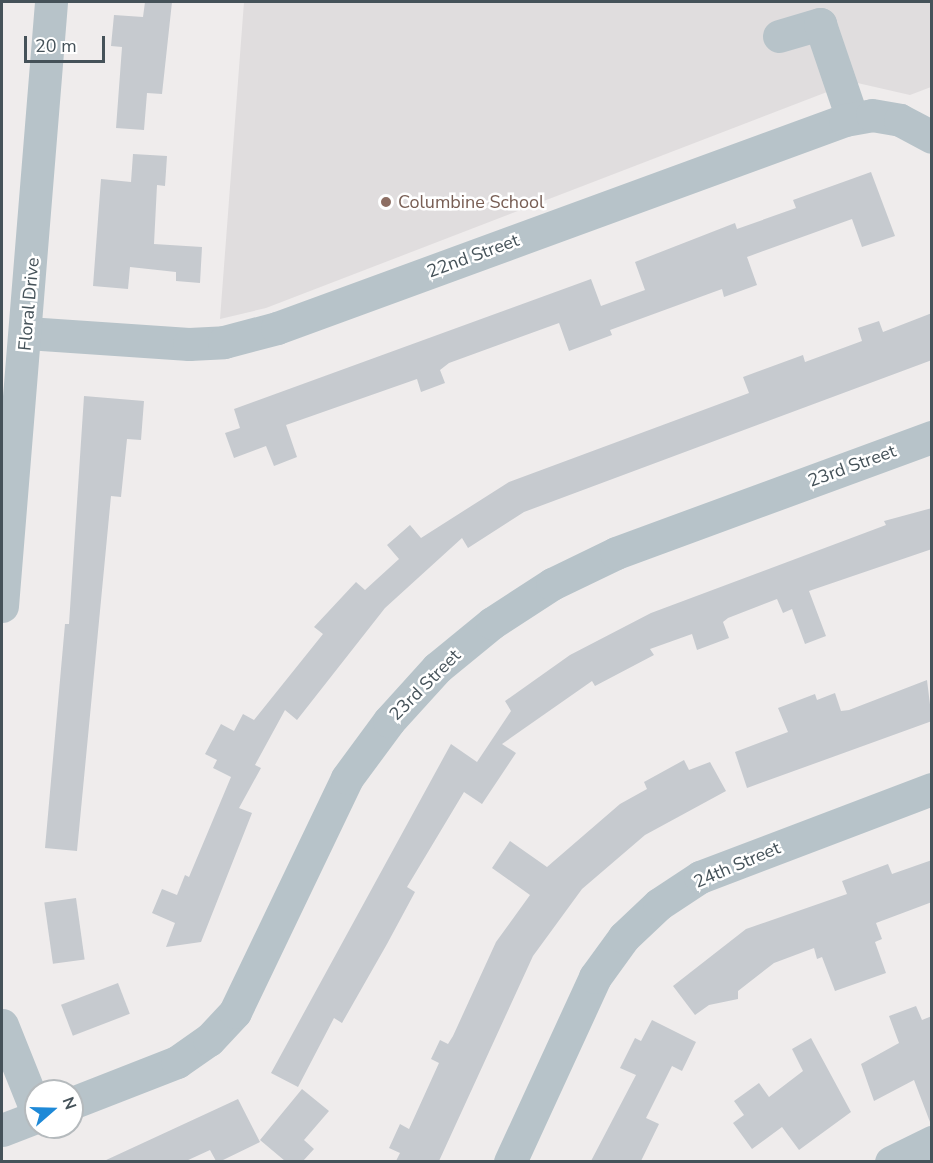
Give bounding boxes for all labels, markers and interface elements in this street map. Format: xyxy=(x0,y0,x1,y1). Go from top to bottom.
scale bar xyxy=(27,24,108,62)
text: 20 m xyxy=(35,34,77,58)
place label: Columbine School xyxy=(398,191,544,213)
marker: Columbine School xyxy=(379,195,393,209)
street label: 22nd Street xyxy=(424,229,522,283)
street label: Floral Drive xyxy=(14,256,44,352)
street label: 23rd Street xyxy=(805,440,899,492)
street label: 23rd Street xyxy=(385,645,465,725)
street label: 24th Street xyxy=(691,837,783,893)
north arrow xyxy=(24,1079,84,1139)
text: N xyxy=(57,1094,81,1113)

